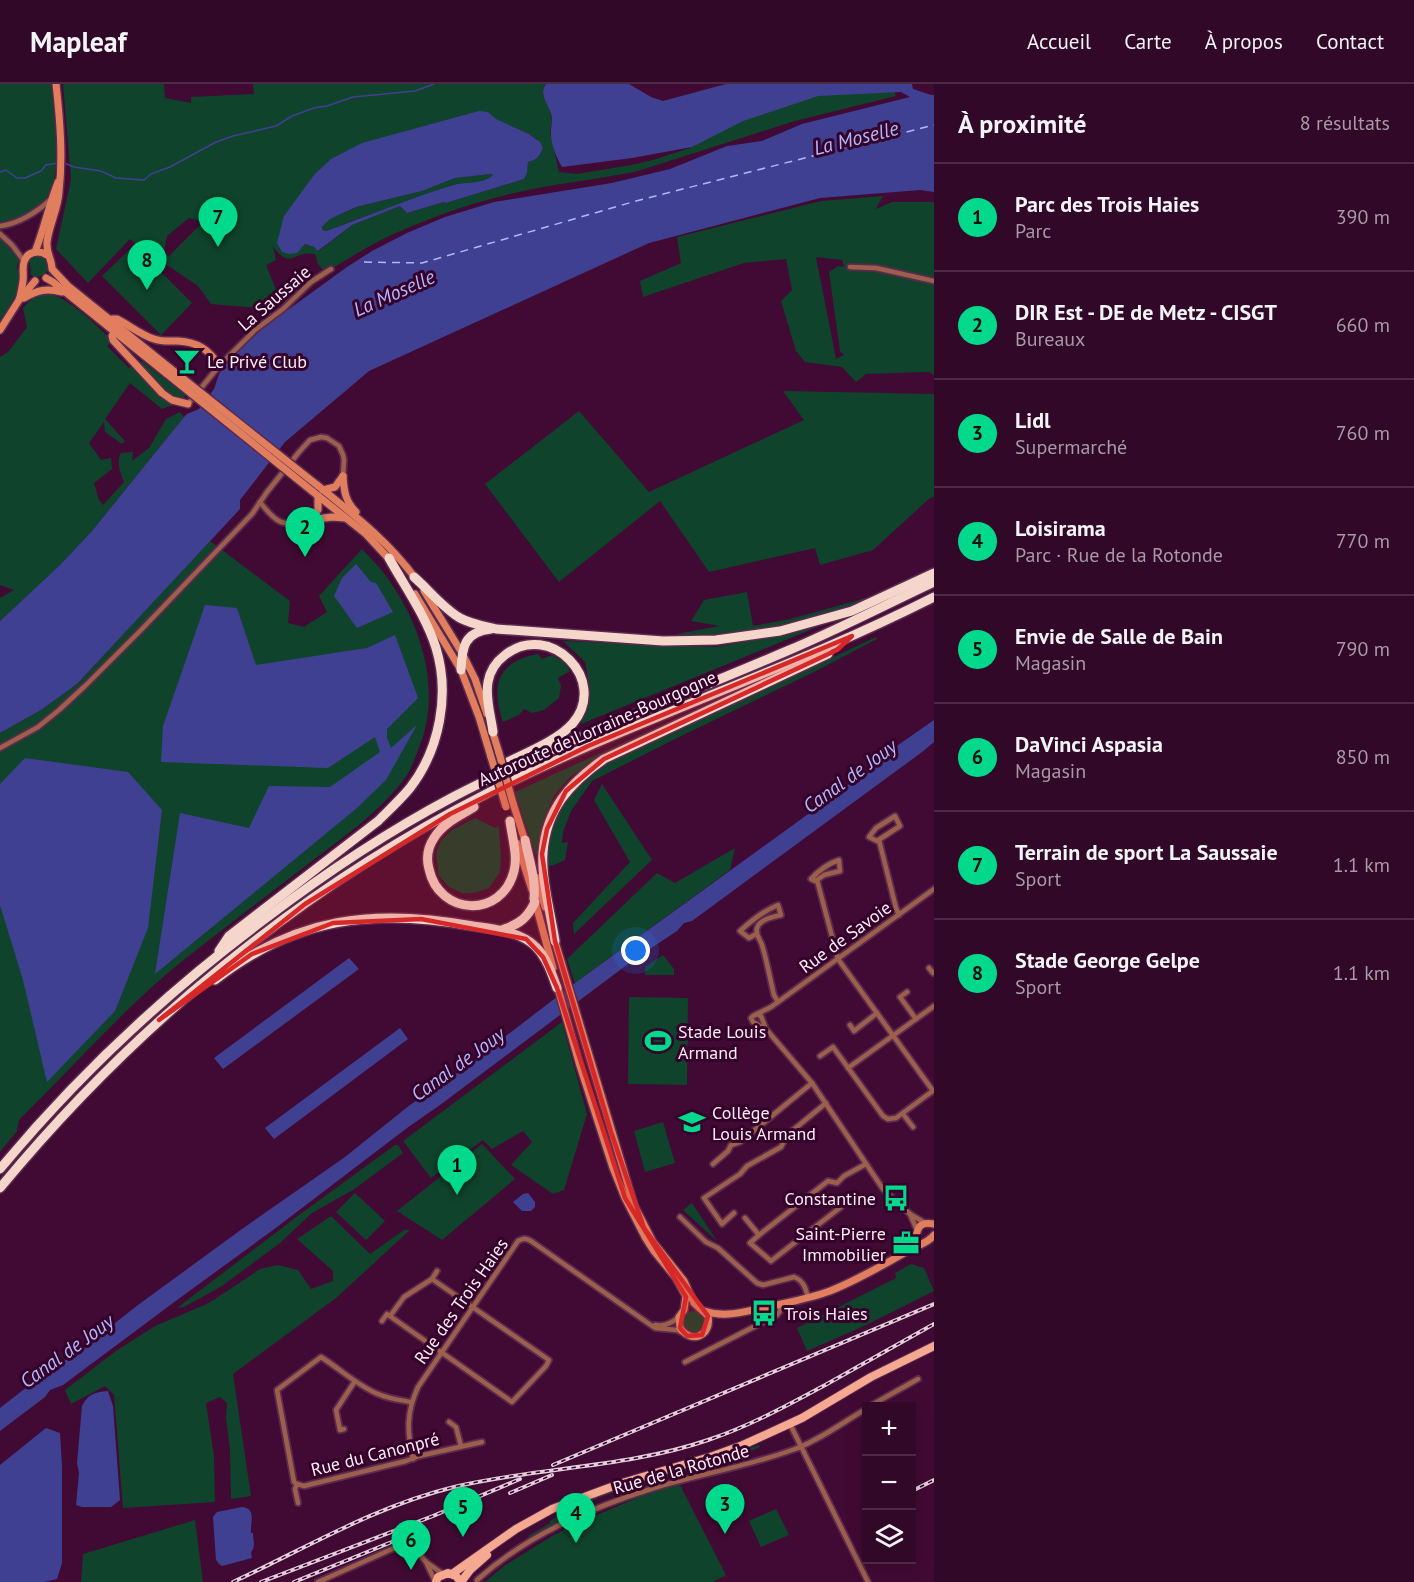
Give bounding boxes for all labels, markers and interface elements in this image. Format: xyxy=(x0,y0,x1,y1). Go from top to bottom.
text: Mapleaf xyxy=(30,23,127,60)
text: Accueil xyxy=(1027,28,1091,55)
text: Carte xyxy=(1124,28,1172,55)
text: À propos xyxy=(1205,28,1283,55)
text: Contact xyxy=(1316,28,1384,55)
text: À proximité xyxy=(958,107,1086,140)
text: 8 résultats xyxy=(1300,110,1390,136)
water label: La Moselle xyxy=(811,115,902,161)
text: Parc des Trois Haies xyxy=(1015,190,1199,218)
pin: 7 xyxy=(198,198,238,247)
text: 1 xyxy=(972,204,983,230)
text: 390 m xyxy=(1336,204,1390,230)
text: Parc xyxy=(1015,218,1051,244)
pin: 8 xyxy=(128,240,166,290)
street label: La Saussaie xyxy=(233,260,315,336)
water label: La Moselle xyxy=(349,263,440,322)
text: DIR Est - DE de Metz - CISGT xyxy=(1015,298,1277,326)
text: 2 xyxy=(972,312,983,338)
text: 660 m xyxy=(1336,312,1390,338)
text: Bureaux xyxy=(1015,326,1085,352)
bar icon: Le Privé Club xyxy=(172,346,202,376)
place label: Le Privé Club xyxy=(207,350,307,373)
text: Lidl xyxy=(1015,406,1051,434)
text: 3 xyxy=(972,420,983,446)
text: 760 m xyxy=(1336,420,1390,446)
text: Supermarché xyxy=(1015,434,1127,460)
pin: 2 xyxy=(286,508,324,557)
text: Loisirama xyxy=(1015,514,1106,542)
text: 4 xyxy=(972,528,983,554)
text: 770 m xyxy=(1336,528,1390,554)
text: Parc · Rue de la Rotonde xyxy=(1015,542,1223,568)
text: Envie de Salle de Bain xyxy=(1015,622,1223,650)
text: 5 xyxy=(972,636,983,662)
text: 790 m xyxy=(1336,636,1390,662)
text: Magasin xyxy=(1015,650,1086,676)
street label: Autoroute de Lorraine-Bourgogne xyxy=(474,665,720,791)
text: DaVinci Aspasia xyxy=(1015,730,1163,758)
water label: Canal de Jouy xyxy=(798,732,903,819)
text: 6 xyxy=(972,744,983,770)
text: 850 m xyxy=(1336,744,1390,770)
text: Magasin xyxy=(1015,758,1086,784)
text: Terrain de sport La Saussaie xyxy=(1015,838,1278,866)
text: 7 xyxy=(972,852,983,878)
text: 1.1 km xyxy=(1333,852,1390,878)
text: Sport xyxy=(1015,866,1061,892)
street label: Rue de Savoie xyxy=(794,896,896,978)
your location xyxy=(621,936,650,965)
text: Stade George Gelpe xyxy=(1015,946,1200,974)
text: 8 xyxy=(972,960,983,986)
text: 1.1 km xyxy=(1333,960,1390,986)
text: Sport xyxy=(1015,974,1061,1000)
water label: Canal de Jouy xyxy=(406,1020,511,1107)
place label: Stade Louis Armand xyxy=(678,1020,766,1064)
sports icon: Stade Louis Armand xyxy=(643,1026,673,1056)
place label: Collège Louis Armand xyxy=(712,1101,816,1145)
school or university icon: Collège Louis Armand xyxy=(677,1107,707,1137)
pin: 1 xyxy=(438,1146,476,1195)
bus stop icon: Constantine xyxy=(881,1183,911,1213)
place label: Constantine xyxy=(784,1187,876,1210)
place label: Saint-Pierre Immobilier xyxy=(795,1222,886,1266)
office icon: Saint-Pierre Immobilier xyxy=(891,1228,921,1258)
street label: Rue des Trois Haies xyxy=(409,1234,513,1368)
bus stop icon: Trois Haies xyxy=(749,1298,779,1328)
place label: Trois Haies xyxy=(784,1302,868,1325)
water label: Canal de Jouy xyxy=(15,1307,120,1394)
map controls xyxy=(862,1402,916,1564)
button: + xyxy=(862,1402,916,1456)
street label: Rue du Canonpré xyxy=(308,1427,442,1481)
street label: Rue de la Rotonde xyxy=(610,1439,752,1499)
button: − xyxy=(862,1456,916,1510)
pin: 3 xyxy=(706,1484,744,1534)
pin: 5 xyxy=(444,1488,482,1537)
pin: 4 xyxy=(556,1494,596,1543)
button: layers xyxy=(862,1510,916,1564)
pin: 6 xyxy=(392,1520,430,1570)

